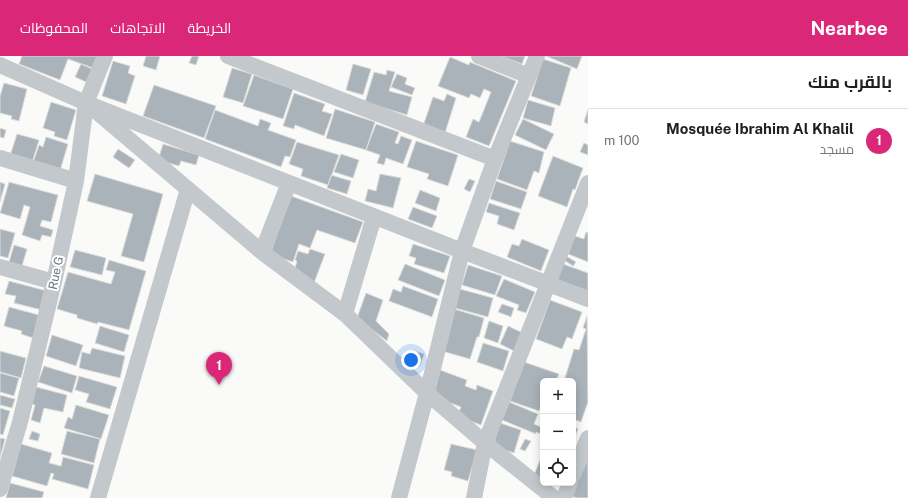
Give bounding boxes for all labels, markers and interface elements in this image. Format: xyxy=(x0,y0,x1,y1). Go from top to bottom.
text: Nearbee xyxy=(810,17,888,39)
text: المحفوظات xyxy=(20,20,88,36)
text: الاتجاهات xyxy=(110,20,166,36)
text: الخريطة xyxy=(188,20,231,36)
text: بالقرب منك xyxy=(808,72,892,92)
text: Mosquée Ibrahim Al Khalil xyxy=(666,120,854,137)
text: 100 m xyxy=(604,133,640,148)
text: 1 xyxy=(876,133,882,148)
text: مسجد xyxy=(820,142,854,157)
street label: Rue G xyxy=(46,255,66,291)
your location xyxy=(401,350,421,370)
pin: 1 xyxy=(206,352,232,385)
map controls xyxy=(540,378,576,486)
button: + xyxy=(540,378,576,414)
button: − xyxy=(540,414,576,450)
button: locate xyxy=(540,450,576,486)

